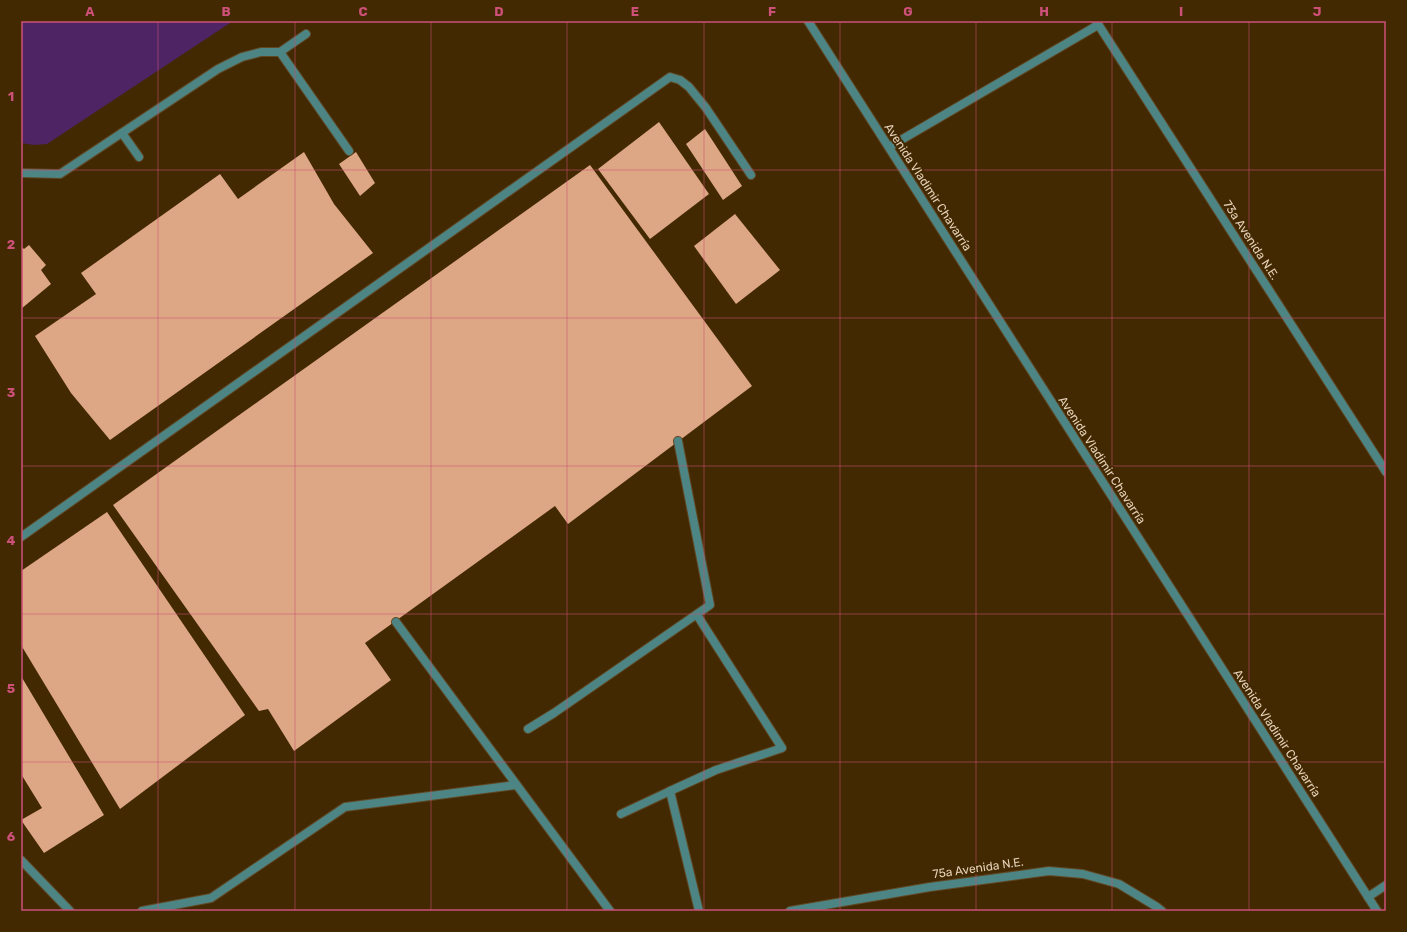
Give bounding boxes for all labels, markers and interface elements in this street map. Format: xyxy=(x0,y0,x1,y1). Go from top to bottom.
text: A xyxy=(85,4,95,19)
text: B xyxy=(221,4,231,19)
text: C xyxy=(358,4,368,19)
text: D xyxy=(494,4,504,19)
text: E xyxy=(631,4,639,19)
text: F xyxy=(768,4,776,19)
text: G xyxy=(903,4,913,19)
text: H xyxy=(1039,4,1049,19)
text: I xyxy=(1179,4,1183,19)
text: J xyxy=(1313,4,1321,19)
text: 1 xyxy=(8,89,14,104)
street label: Avenida Vladimir Chavarría xyxy=(882,121,974,253)
street label: 73a Avenida N.E. xyxy=(1220,198,1282,282)
text: 2 xyxy=(7,237,15,252)
text: 3 xyxy=(7,385,16,400)
street label: Avenida Vladimir Chavarría xyxy=(1056,394,1148,526)
text: 4 xyxy=(7,533,16,548)
street label: Avenida Vladimir Chavarría xyxy=(1231,667,1323,799)
text: 5 xyxy=(7,681,15,696)
text: 6 xyxy=(7,829,16,844)
street label: 75a Avenida N.E. xyxy=(932,855,1024,881)

